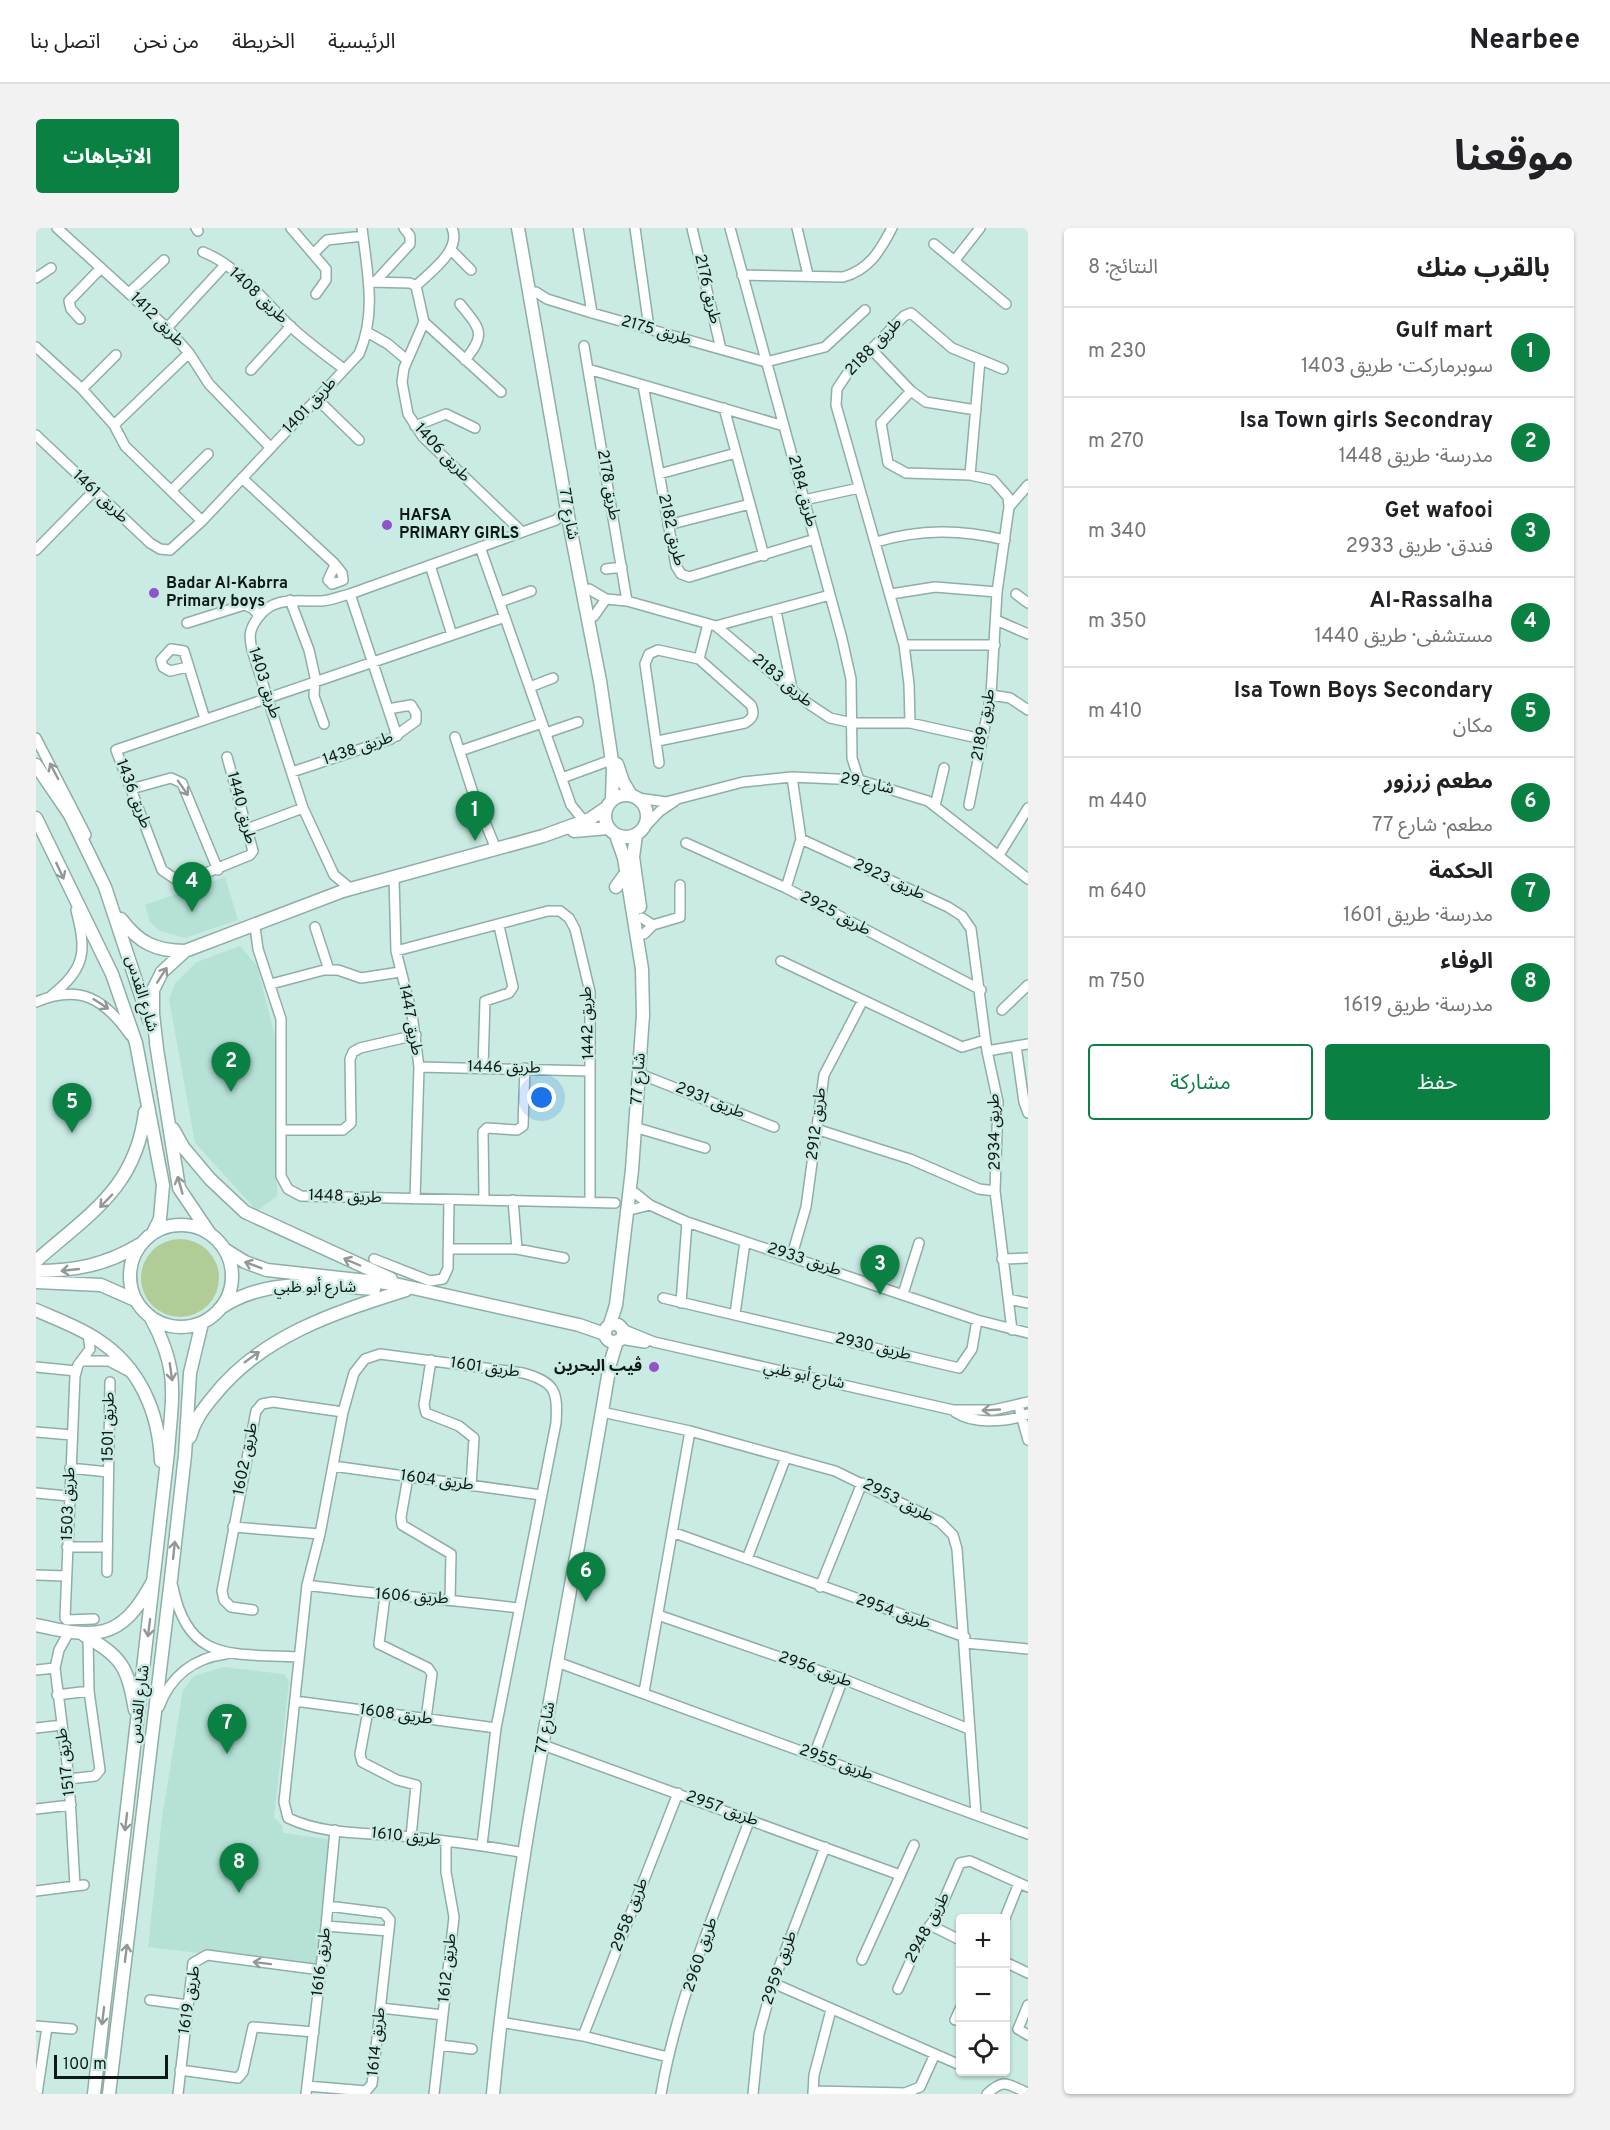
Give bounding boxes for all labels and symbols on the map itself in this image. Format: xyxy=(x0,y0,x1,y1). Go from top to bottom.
street label: طريق 2176 xyxy=(689,252,725,326)
street label: طريق 1408 xyxy=(224,264,292,329)
street label: طريق 1412 xyxy=(125,288,189,352)
street label: طريق 2175 xyxy=(619,311,694,351)
street label: طريق 2188 xyxy=(841,314,907,380)
street label: طريق 1401 xyxy=(279,373,341,438)
street label: طريق 1406 xyxy=(410,419,475,487)
street label: طريق 2178 xyxy=(592,448,624,522)
street label: طريق 2184 xyxy=(783,453,821,529)
street label: طريق 1461 xyxy=(68,466,132,528)
street label: شارع 77 xyxy=(553,487,582,542)
street label: طريق 2182 xyxy=(653,492,689,568)
place label: HAFSA PRIMARY GIRLS xyxy=(399,506,519,544)
marker: HAFSA PRIMARY GIRLS xyxy=(380,518,394,532)
place label: Badar Al-Kabrra Primary boys xyxy=(166,574,288,612)
marker: Badar Al-Kabrra Primary boys xyxy=(147,586,161,600)
street label: طريق 1403 xyxy=(243,645,285,721)
street label: طريق 2183 xyxy=(747,650,817,712)
street label: طريق 2189 xyxy=(968,687,1000,763)
street label: طريق 1438 xyxy=(320,728,396,770)
street label: طريق 1436 xyxy=(111,756,155,832)
one-way arrow xyxy=(48,763,60,780)
street label: شارع 29 xyxy=(838,769,896,800)
street label: طريق 1440 xyxy=(222,770,260,846)
one-way arrow xyxy=(177,779,189,795)
pin: 1 xyxy=(456,792,494,841)
street label: طريق 2923 xyxy=(850,855,928,905)
one-way arrow xyxy=(55,862,67,880)
pin: 4 xyxy=(172,862,212,912)
street label: طريق 2925 xyxy=(796,887,874,941)
street label: شارع القدس xyxy=(119,953,162,1035)
one-way arrow xyxy=(155,967,168,984)
street label: طريق 1447 xyxy=(393,983,427,1057)
street label: طريق 1442 xyxy=(577,986,599,1060)
one-way arrow xyxy=(92,998,109,1010)
pin: 2 xyxy=(212,1042,250,1092)
street label: شارع 77 xyxy=(627,1052,652,1106)
street label: طريق 1446 xyxy=(467,1057,541,1079)
street label: طريق 2931 xyxy=(672,1078,748,1124)
your location xyxy=(527,1083,556,1112)
pin: 5 xyxy=(52,1084,92,1133)
street label: طريق 2912 xyxy=(803,1086,831,1162)
street label: طريق 2934 xyxy=(984,1093,1006,1171)
one-way arrow xyxy=(174,1176,185,1195)
street label: طريق 1448 xyxy=(308,1186,382,1208)
one-way arrow xyxy=(98,1193,113,1208)
street label: طريق 2933 xyxy=(764,1239,844,1281)
pin: 3 xyxy=(860,1246,900,1295)
one-way arrow xyxy=(344,1256,362,1267)
one-way arrow xyxy=(244,1258,262,1269)
one-way arrow xyxy=(60,1265,80,1276)
street label: شارع أبو ظبي xyxy=(274,1277,356,1299)
street label: طريق 2930 xyxy=(833,1329,913,1365)
one-way arrow xyxy=(244,1351,260,1363)
street label: طريق 1601 xyxy=(449,1353,521,1383)
place label: ڤيب البحرين xyxy=(554,1355,642,1377)
street label: شارع أبو ظبي xyxy=(761,1357,847,1395)
marker: ڤيب البحرين xyxy=(647,1360,661,1374)
one-way arrow xyxy=(166,1362,177,1381)
street label: طريق 1501 xyxy=(98,1392,120,1462)
one-way arrow xyxy=(982,1405,1002,1416)
street label: طريق 1602 xyxy=(229,1421,263,1497)
street label: طريق 1604 xyxy=(399,1466,475,1496)
street label: طريق 1503 xyxy=(58,1467,80,1541)
street label: طريق 2953 xyxy=(859,1475,937,1527)
one-way arrow xyxy=(169,1541,180,1561)
pin: 6 xyxy=(566,1552,606,1602)
street label: طريق 1606 xyxy=(375,1584,450,1610)
street label: طريق 2954 xyxy=(853,1590,933,1634)
one-way arrow xyxy=(143,1618,154,1638)
street label: طريق 2956 xyxy=(775,1647,855,1693)
street label: شارع القدس xyxy=(125,1664,156,1744)
street label: طريق 1608 xyxy=(358,1700,434,1730)
street label: شارع 77 xyxy=(532,1701,561,1756)
pin: 7 xyxy=(208,1704,246,1754)
street label: طريق 1517 xyxy=(52,1727,80,1797)
street label: طريق 2955 xyxy=(796,1740,876,1786)
street label: طريق 2957 xyxy=(683,1787,761,1831)
one-way arrow xyxy=(120,1812,131,1831)
street label: طريق 1610 xyxy=(370,1823,442,1851)
pin: 8 xyxy=(220,1844,258,1893)
street label: طريق 2958 xyxy=(607,1875,653,1955)
street label: طريق 2948 xyxy=(901,1889,955,1967)
street label: طريق 2960 xyxy=(680,1915,723,1995)
street label: طريق 1616 xyxy=(308,1926,336,1998)
street label: طريق 2959 xyxy=(758,1928,802,2008)
street label: طريق 1612 xyxy=(434,1932,462,2004)
one-way arrow xyxy=(121,1943,132,1963)
one-way arrow xyxy=(253,1957,273,1968)
street label: طريق 1619 xyxy=(175,1964,205,2036)
one-way arrow xyxy=(97,2005,108,2025)
street label: طريق 1614 xyxy=(363,2006,391,2077)
scale bar xyxy=(54,2052,168,2080)

